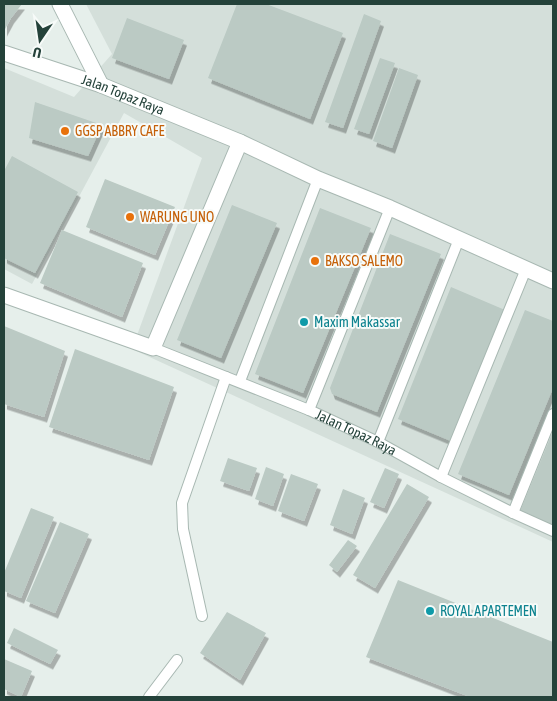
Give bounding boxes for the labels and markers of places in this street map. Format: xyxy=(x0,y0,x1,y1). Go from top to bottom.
place label: GGSP ABBRY CAFE xyxy=(75,123,164,139)
marker: GGSP ABBRY CAFE xyxy=(59,125,71,137)
place label: WARUNG UNO xyxy=(140,209,214,225)
marker: WARUNG UNO xyxy=(124,211,136,223)
place label: BAKSO SALEMO xyxy=(325,253,403,269)
marker: BAKSO SALEMO xyxy=(309,255,321,267)
place label: Maxim Makassar xyxy=(314,314,401,330)
marker: Maxim Makassar xyxy=(298,316,310,328)
place label: ROYAL APARTEMEN xyxy=(440,603,537,619)
marker: ROYAL APARTEMEN xyxy=(424,605,436,617)

